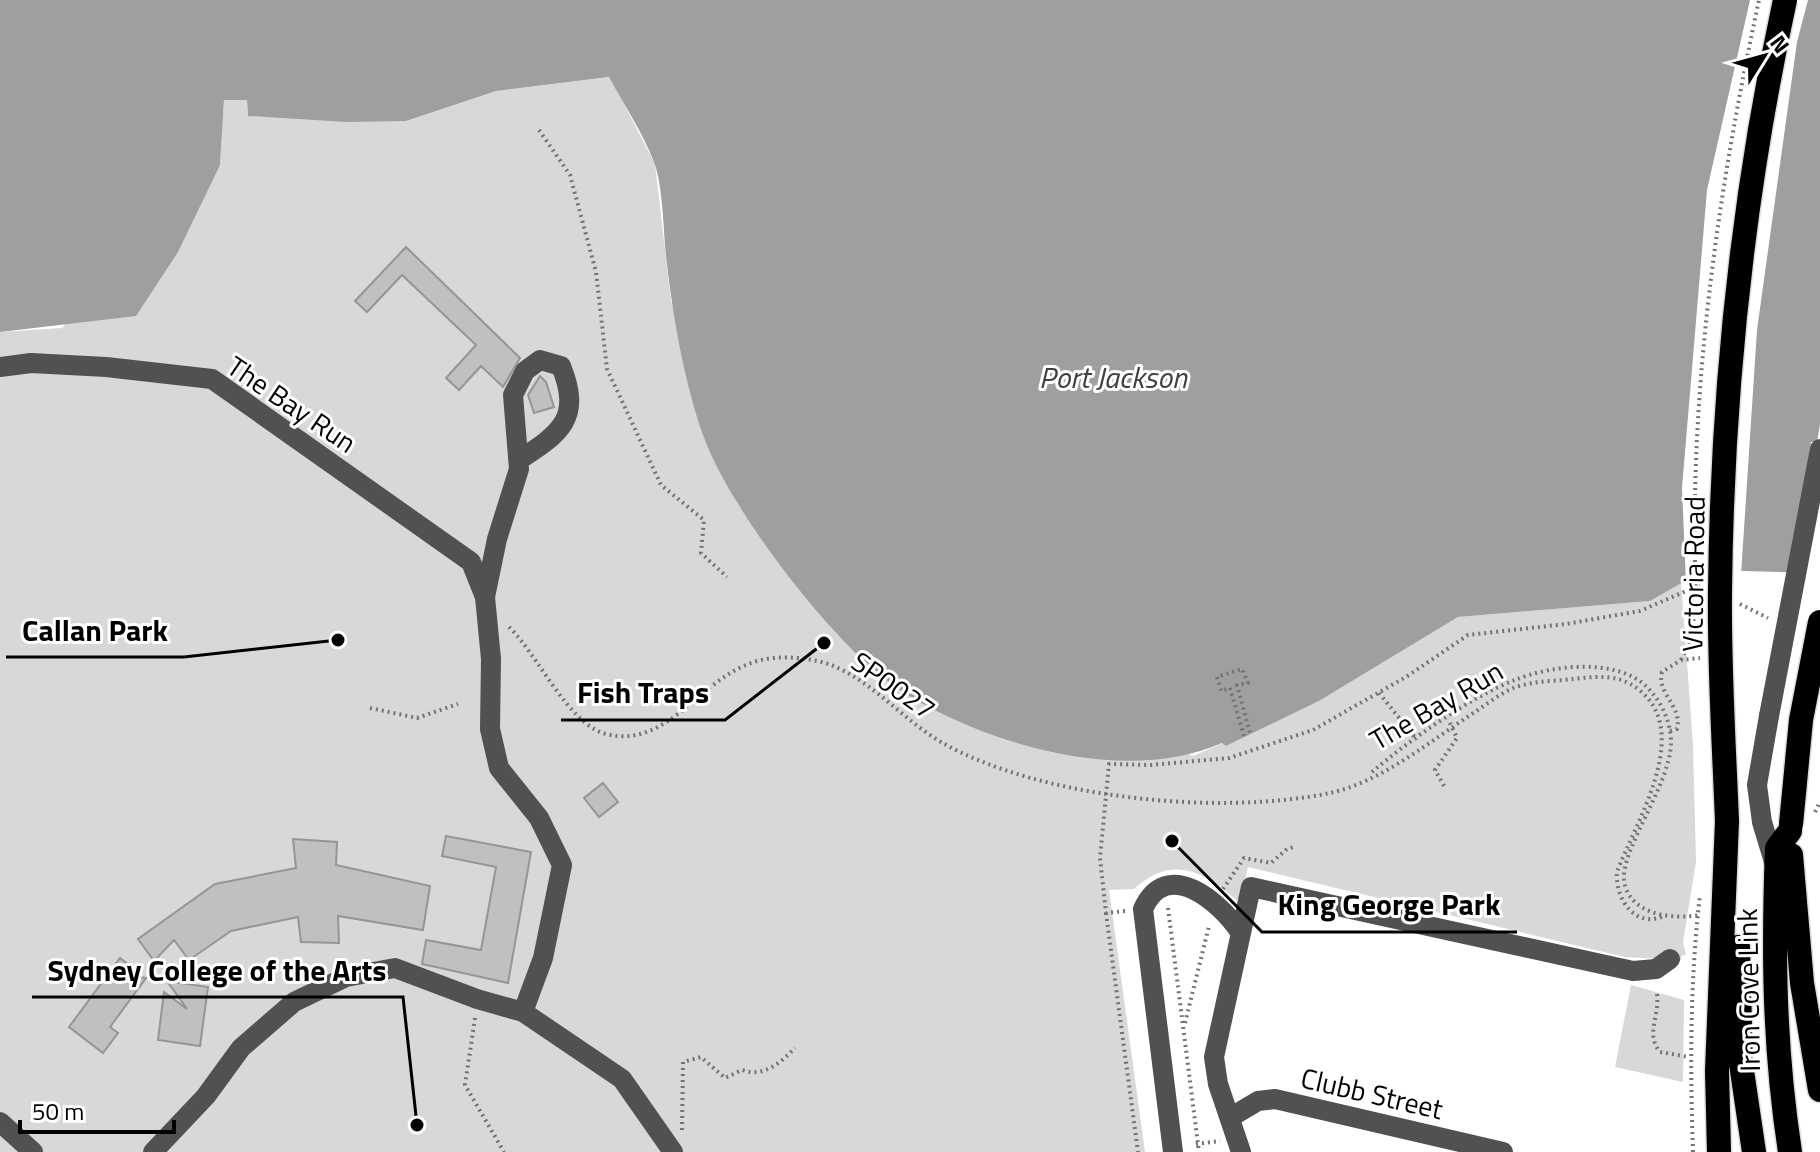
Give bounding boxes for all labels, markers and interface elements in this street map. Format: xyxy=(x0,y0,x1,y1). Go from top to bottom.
north arrow xyxy=(1724,16,1804,96)
text: N xyxy=(1762,28,1798,60)
street label: The Bay Run xyxy=(219,345,365,463)
water label: Port Jackson xyxy=(1039,354,1188,400)
street label: Victoria Road xyxy=(1670,496,1716,652)
callout: Callan Park xyxy=(6,603,184,657)
text: Callan Park xyxy=(22,607,168,653)
street label: SP0027 xyxy=(843,640,945,730)
street label: The Bay Run xyxy=(1361,649,1511,761)
callout: Fish Traps xyxy=(561,666,725,720)
text: Fish Traps xyxy=(577,669,709,715)
callout: King George Park xyxy=(1262,878,1517,932)
text: King George Park xyxy=(1278,881,1501,927)
street label: Iron Cove Link xyxy=(1725,908,1771,1072)
callout: Sydney College of the Arts xyxy=(32,943,403,997)
text: Sydney College of the Arts xyxy=(48,947,387,993)
street label: Clubb Street xyxy=(1297,1056,1447,1130)
scale bar xyxy=(20,1084,174,1134)
text: 50 m xyxy=(32,1093,84,1129)

